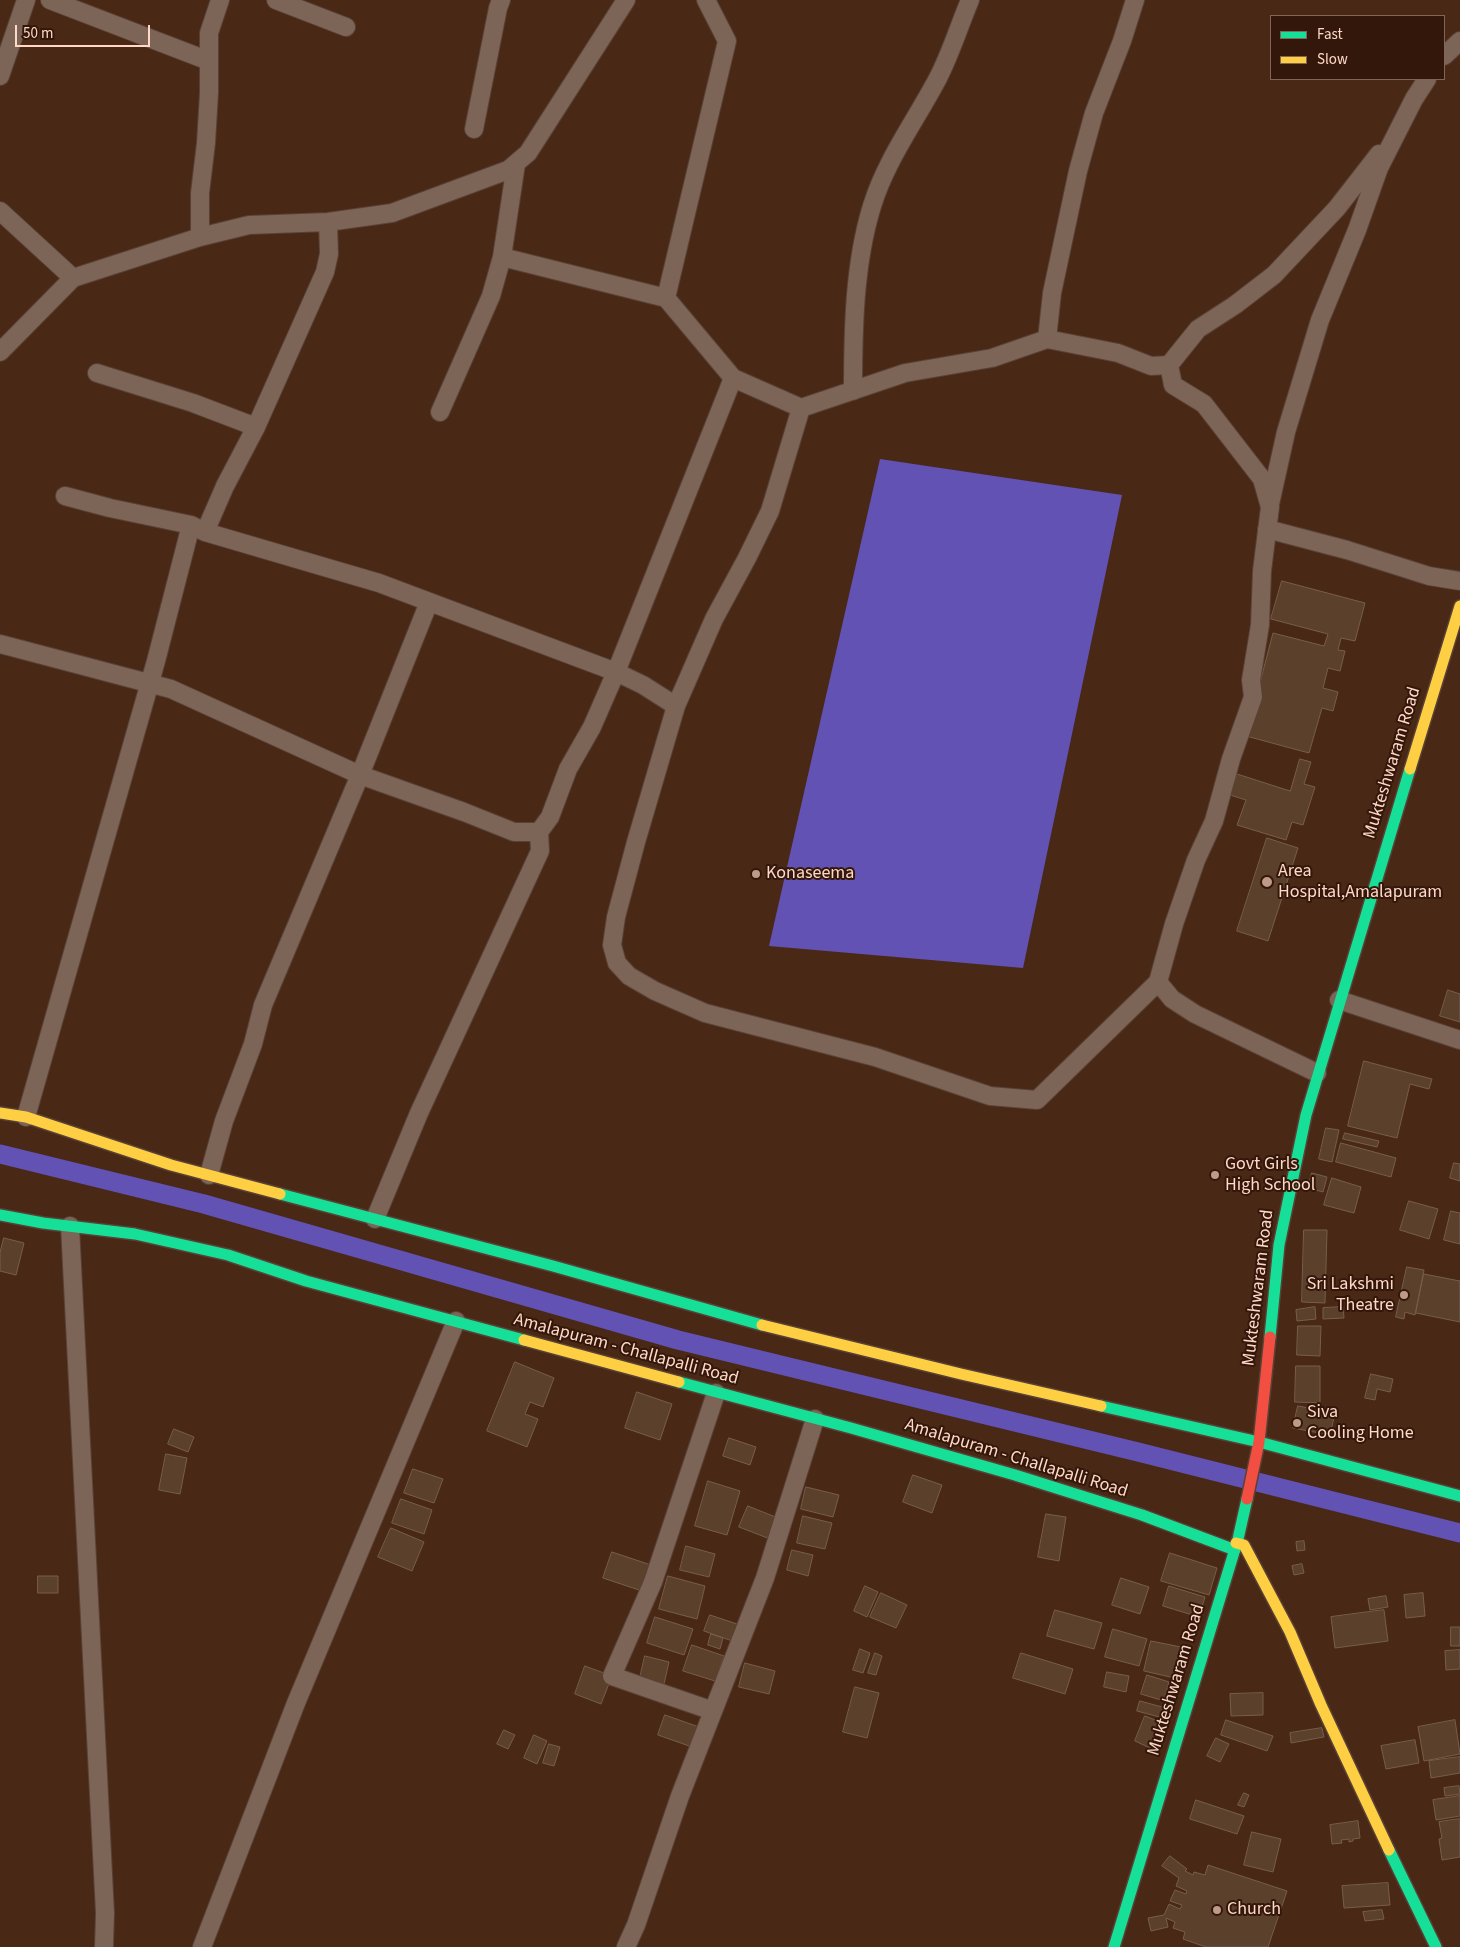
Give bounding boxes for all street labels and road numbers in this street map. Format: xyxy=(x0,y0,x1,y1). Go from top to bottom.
street label: Mukteshwaram Road xyxy=(1360,685,1426,841)
street label: Mukteshwaram Road xyxy=(1239,1209,1279,1367)
street label: Amalapuram - Challapalli Road xyxy=(511,1310,741,1390)
street label: Amalapuram - Challapalli Road xyxy=(902,1415,1130,1503)
street label: Mukteshwaram Road xyxy=(1144,1602,1210,1758)

